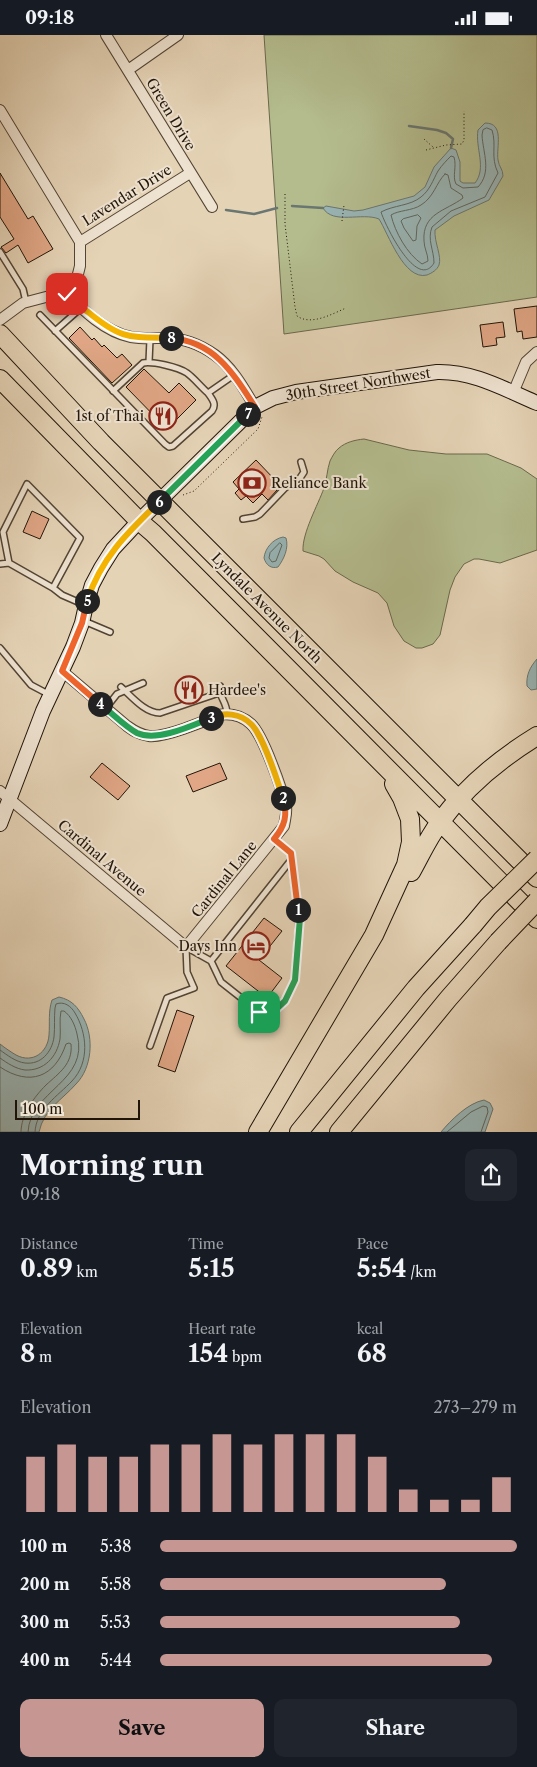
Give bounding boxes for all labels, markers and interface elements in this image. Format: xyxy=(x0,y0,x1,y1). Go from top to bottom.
text: 09:18 xyxy=(25,6,74,29)
street label: Green Drive xyxy=(142,74,200,154)
street label: Lavendar Drive xyxy=(79,160,175,230)
pin xyxy=(46,273,88,315)
icon: check xyxy=(53,280,81,308)
pin: 8 xyxy=(158,325,184,351)
text: 8 xyxy=(167,329,176,347)
street label: 30th Street Northwest xyxy=(284,364,432,404)
restaurant icon: 1st of Thai xyxy=(148,401,178,431)
pin: 7 xyxy=(236,401,260,427)
text: 7 xyxy=(245,405,252,423)
place label: 1st of Thai xyxy=(76,407,144,425)
bank icon: Reliance Bank xyxy=(237,468,267,498)
place label: Reliance Bank xyxy=(271,474,367,492)
pin: 6 xyxy=(146,489,172,515)
text: 6 xyxy=(155,493,164,511)
street label: Lyndale Avenue North xyxy=(208,549,326,667)
pin: 5 xyxy=(74,589,100,613)
text: 5 xyxy=(84,592,91,610)
restaurant icon: Hardee's xyxy=(174,675,204,705)
place label: Hardee's xyxy=(208,681,266,699)
pin: 4 xyxy=(88,691,112,717)
text: 4 xyxy=(96,695,105,713)
pin: 3 xyxy=(198,705,224,731)
text: 3 xyxy=(208,709,215,727)
pin: 2 xyxy=(270,785,296,811)
text: 2 xyxy=(279,789,288,807)
street label: Cardinal Avenue xyxy=(54,816,150,900)
street label: Cardinal Lane xyxy=(187,837,261,921)
pin: 1 xyxy=(286,897,310,923)
text: 1 xyxy=(295,901,302,919)
hotel icon: Days Inn xyxy=(241,931,271,961)
place label: Days Inn xyxy=(178,937,237,955)
pin xyxy=(238,991,280,1033)
icon: arrive xyxy=(245,998,273,1026)
scale bar xyxy=(15,1097,140,1120)
text: 100 m xyxy=(22,1100,62,1118)
text: Morning run xyxy=(20,1148,204,1182)
button: share xyxy=(465,1149,517,1201)
text: 09:18 xyxy=(20,1184,60,1204)
text: Distance xyxy=(20,1235,78,1253)
text: Time xyxy=(188,1235,224,1253)
text: Pace xyxy=(357,1235,388,1253)
text: 0.89 xyxy=(20,1253,73,1284)
text: 5:15 xyxy=(188,1253,235,1284)
text: 5:54 xyxy=(357,1253,407,1284)
text: km xyxy=(73,1263,98,1281)
text: /km xyxy=(407,1263,436,1281)
text: Elevation xyxy=(20,1320,83,1338)
text: Heart rate xyxy=(188,1320,256,1338)
text: kcal xyxy=(357,1320,383,1338)
text: 8 xyxy=(20,1338,35,1369)
text: 154 xyxy=(188,1338,228,1369)
text: 68 xyxy=(357,1338,387,1369)
text: m xyxy=(35,1348,52,1366)
text: bpm xyxy=(228,1348,262,1366)
text: Elevation xyxy=(20,1397,91,1417)
text: 273–279 m xyxy=(434,1397,517,1417)
text: 100 m xyxy=(20,1536,67,1556)
text: 5:38 xyxy=(100,1536,131,1556)
text: 200 m xyxy=(20,1574,70,1594)
text: 5:58 xyxy=(100,1574,131,1594)
text: 300 m xyxy=(20,1612,69,1632)
text: 5:53 xyxy=(100,1612,131,1632)
text: 400 m xyxy=(20,1650,70,1670)
text: 5:44 xyxy=(100,1650,132,1670)
button: Save xyxy=(20,1699,264,1757)
button: Share xyxy=(274,1699,517,1757)

